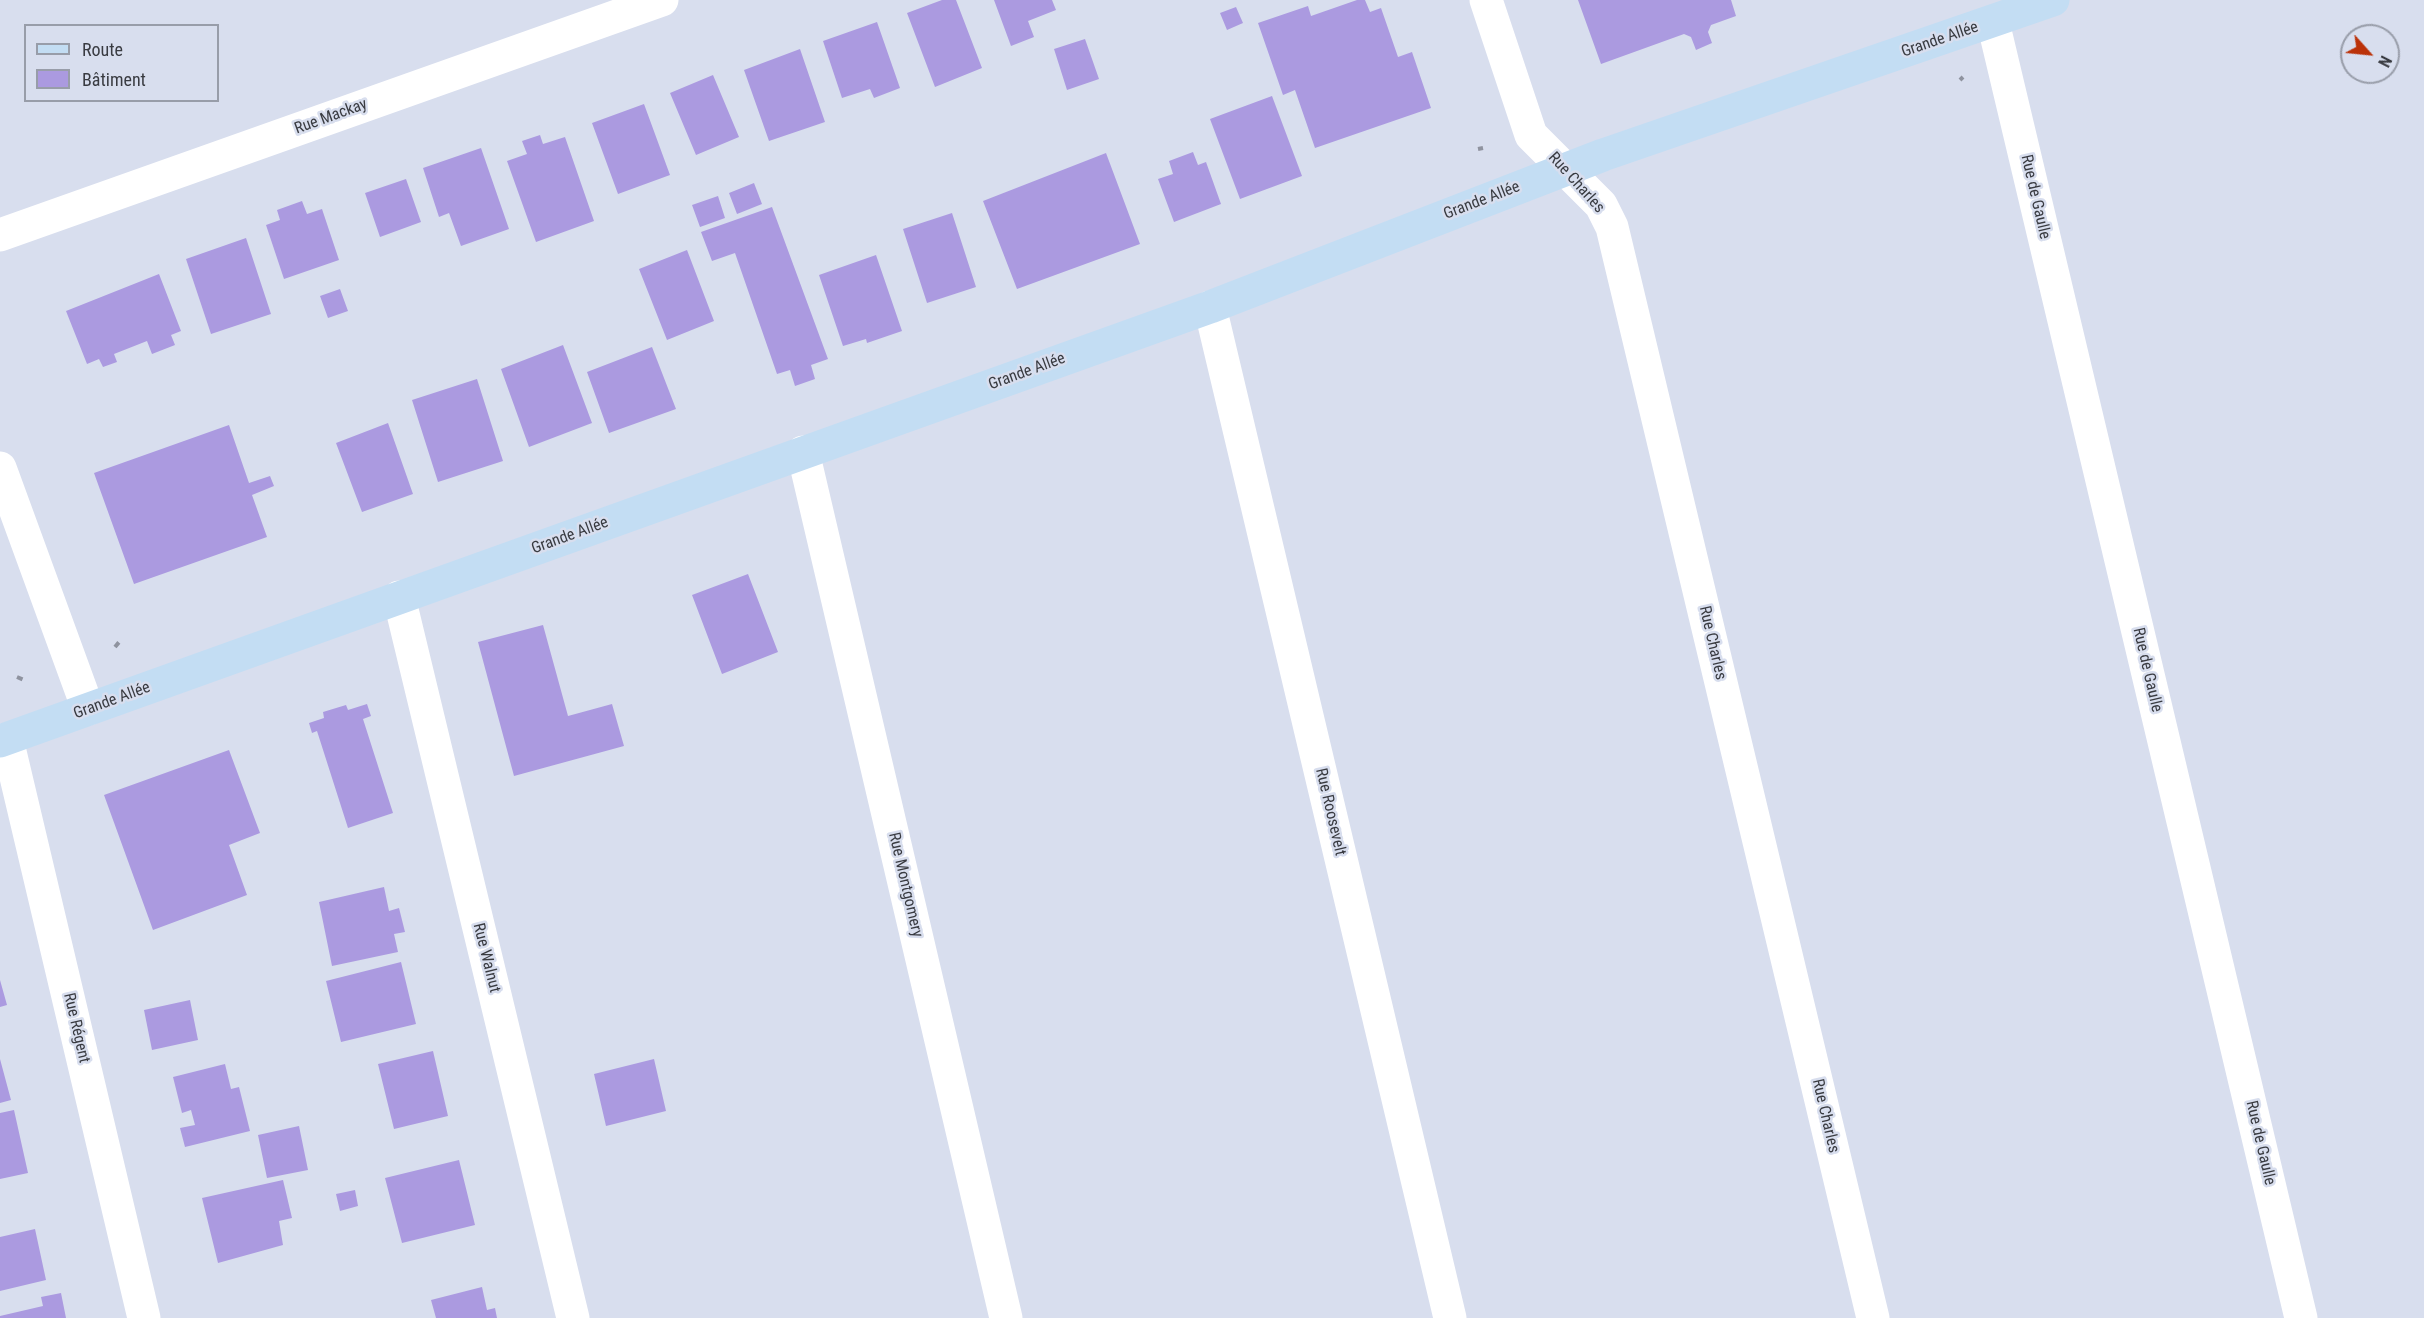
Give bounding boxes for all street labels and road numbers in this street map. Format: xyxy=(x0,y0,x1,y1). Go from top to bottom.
street label: Grande Allée xyxy=(1899,18,1981,62)
street label: Rue Mackay xyxy=(292,95,370,139)
street label: Rue Charles xyxy=(1544,149,1608,217)
street label: Rue de Gaulle xyxy=(2016,153,2054,241)
street label: Grande Allée xyxy=(1441,178,1523,224)
street label: Grande Allée xyxy=(986,349,1068,395)
street label: Grande Allée xyxy=(529,513,611,559)
street label: Rue Charles xyxy=(1694,604,1730,682)
street label: Rue de Gaulle xyxy=(2128,626,2166,714)
street label: Grande Allée xyxy=(71,678,153,724)
street label: Rue Roosevelt xyxy=(1311,766,1349,858)
street label: Rue Montgomery xyxy=(884,831,926,939)
street label: Rue Walnut xyxy=(468,921,504,995)
street label: Rue Régent xyxy=(59,991,93,1065)
street label: Rue Charles xyxy=(1807,1077,1843,1155)
street label: Rue de Gaulle xyxy=(2241,1099,2279,1187)

